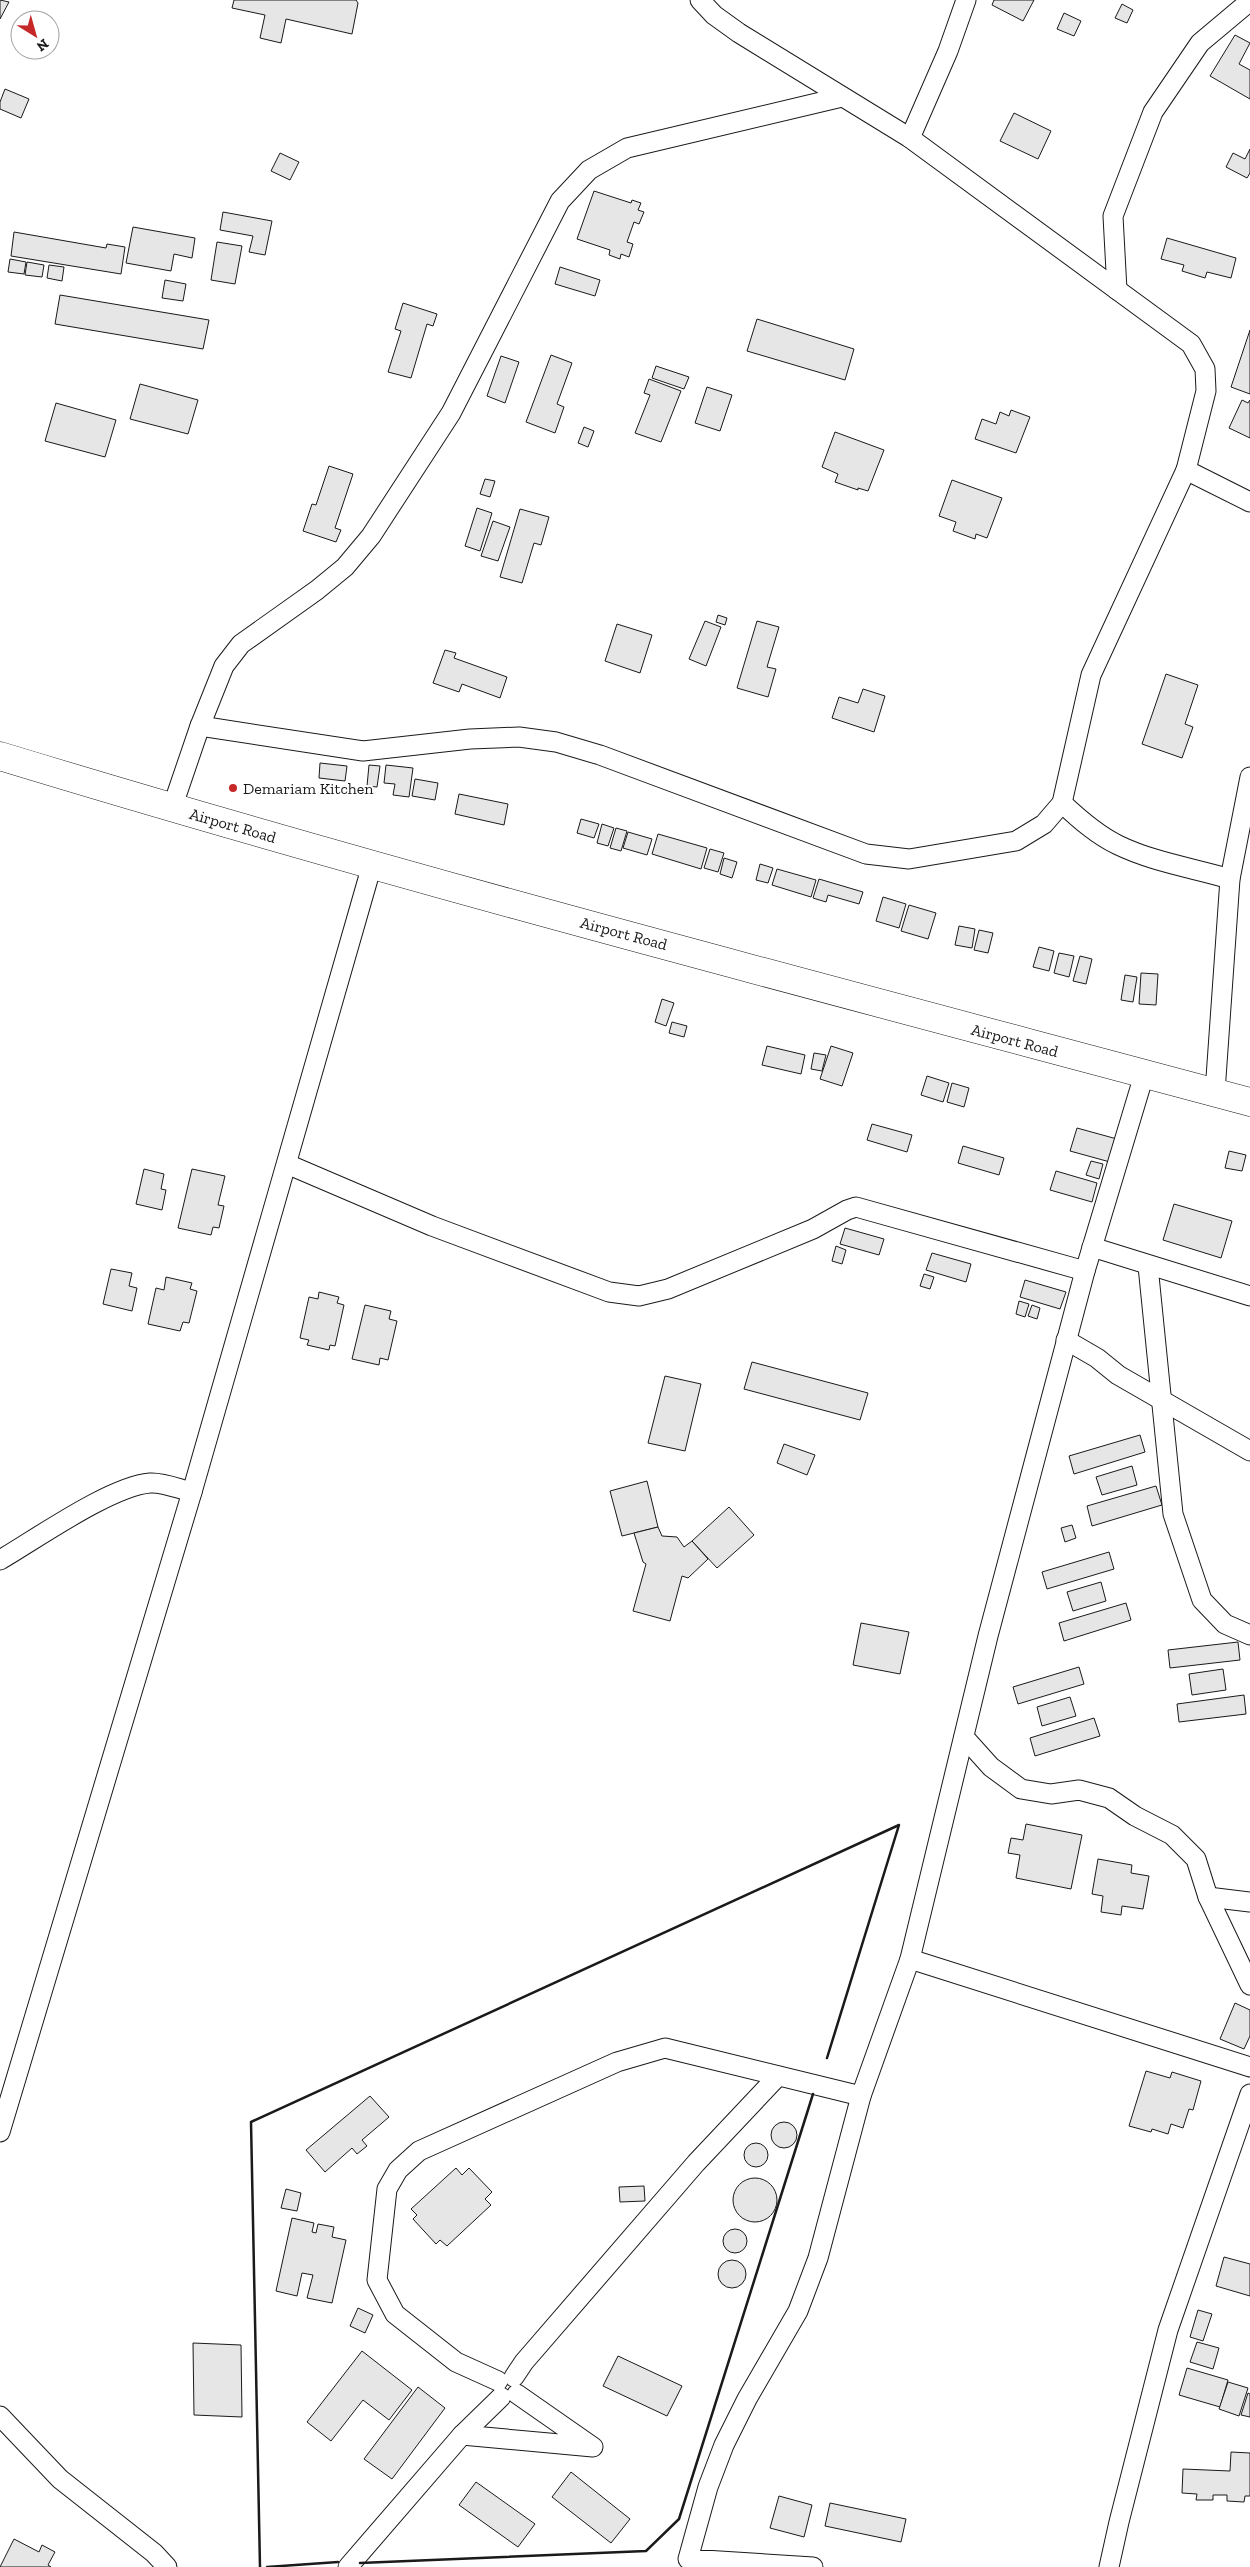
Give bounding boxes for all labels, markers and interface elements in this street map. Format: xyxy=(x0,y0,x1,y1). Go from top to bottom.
north arrow xyxy=(10,10,60,60)
text: N xyxy=(33,35,52,55)
place label: Demariam Kitchen xyxy=(243,779,374,798)
marker: Demariam Kitchen xyxy=(227,782,239,794)
street label: Airport Road xyxy=(187,804,279,847)
street label: Airport Road xyxy=(578,913,670,954)
street label: Airport Road xyxy=(969,1020,1061,1061)

